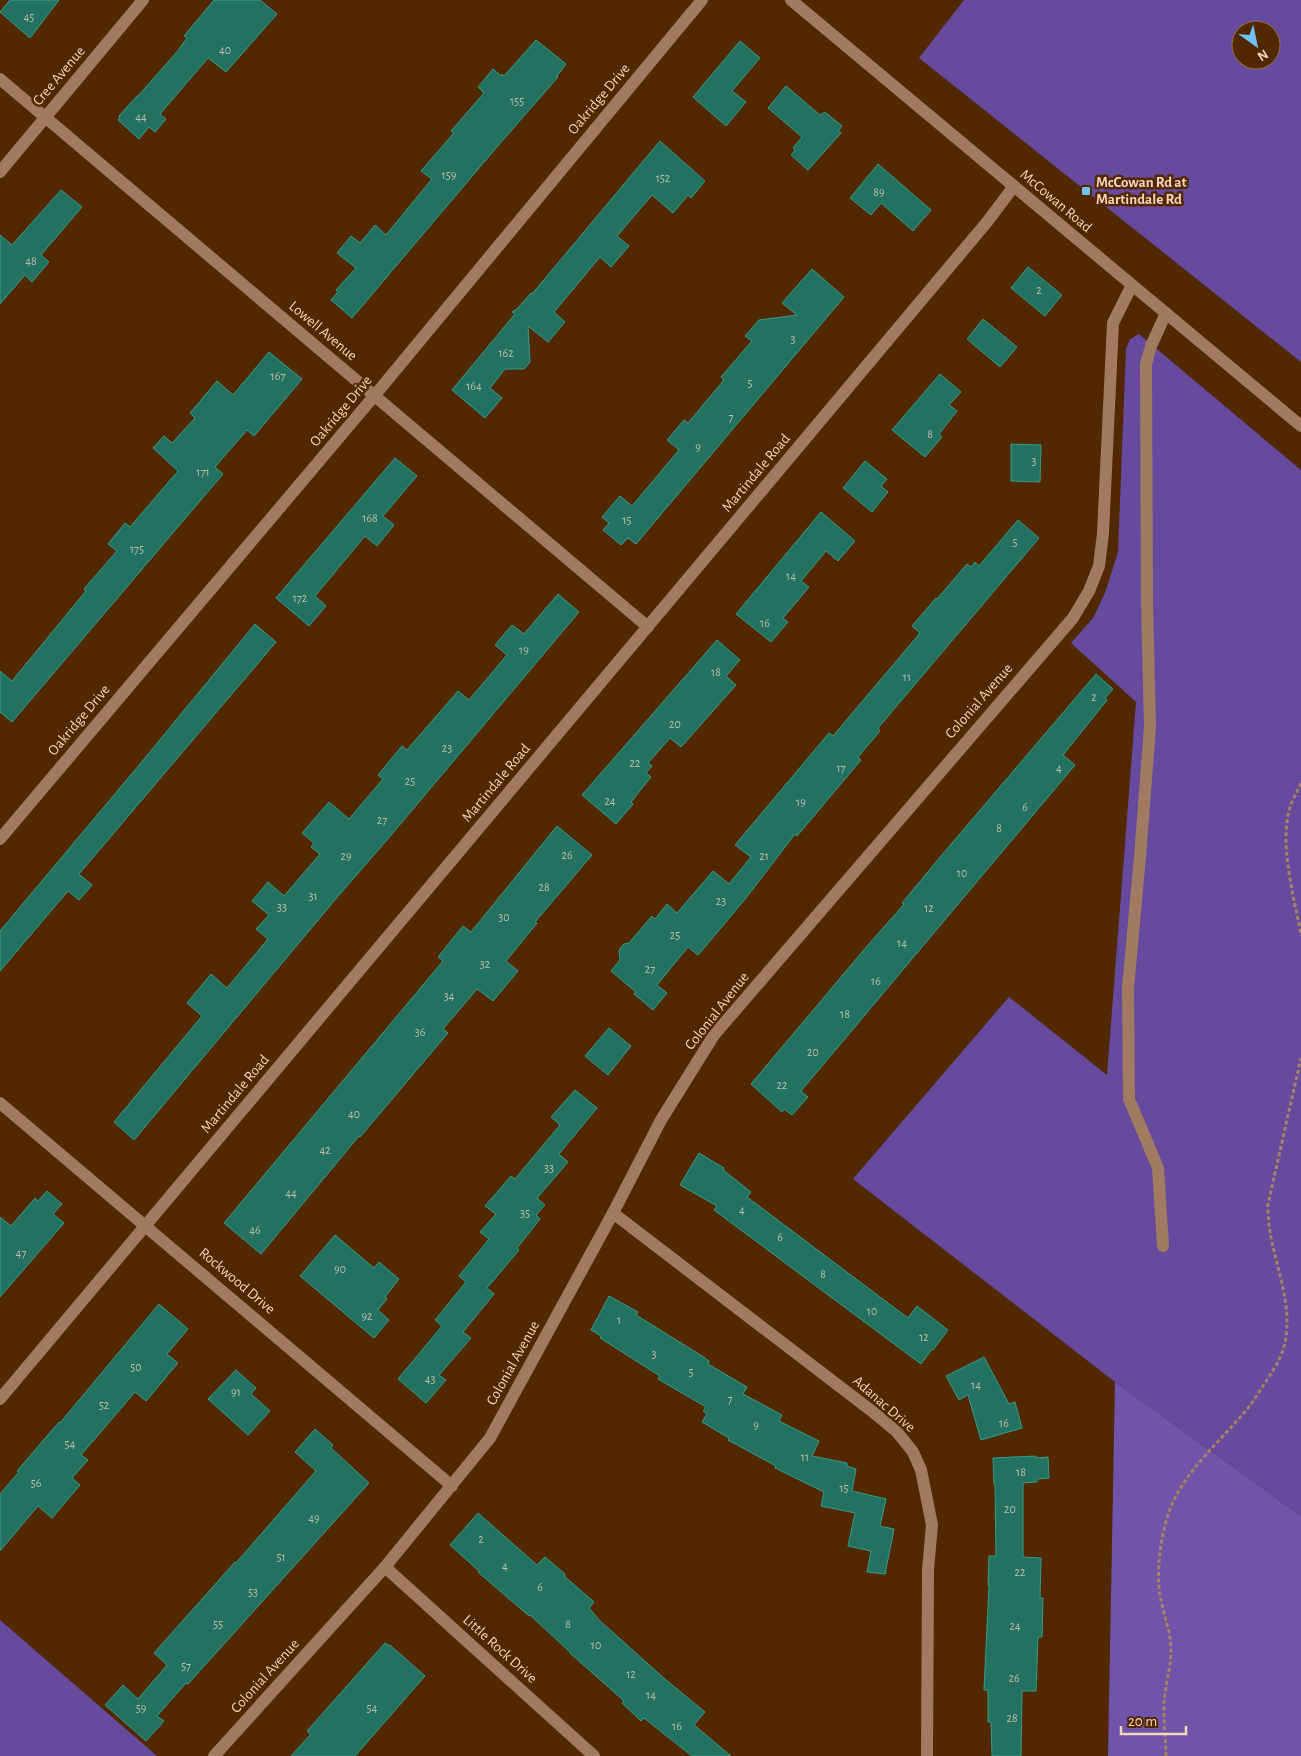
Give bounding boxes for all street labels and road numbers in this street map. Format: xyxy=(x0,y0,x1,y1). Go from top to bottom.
street label: Cree Avenue xyxy=(30,43,88,109)
street label: Oakridge Drive xyxy=(565,61,633,137)
street label: McCowan Road xyxy=(1017,167,1095,235)
street label: Lowell Avenue xyxy=(286,298,360,364)
street label: Oakridge Drive xyxy=(307,373,375,449)
street label: Martindale Road xyxy=(719,431,793,515)
street label: Colonial Avenue xyxy=(943,661,1016,741)
street label: Oakridge Drive xyxy=(45,682,113,758)
street label: Martindale Road xyxy=(459,741,533,825)
street label: Colonial Avenue xyxy=(682,969,752,1053)
street label: Martindale Road xyxy=(198,1052,272,1136)
street label: Rockwood Drive xyxy=(196,1245,278,1317)
street label: Colonial Avenue xyxy=(484,1318,542,1408)
street label: Adanac Drive xyxy=(850,1373,918,1435)
street label: Little Rock Drive xyxy=(460,1612,540,1686)
street label: Colonial Avenue xyxy=(228,1636,302,1716)

